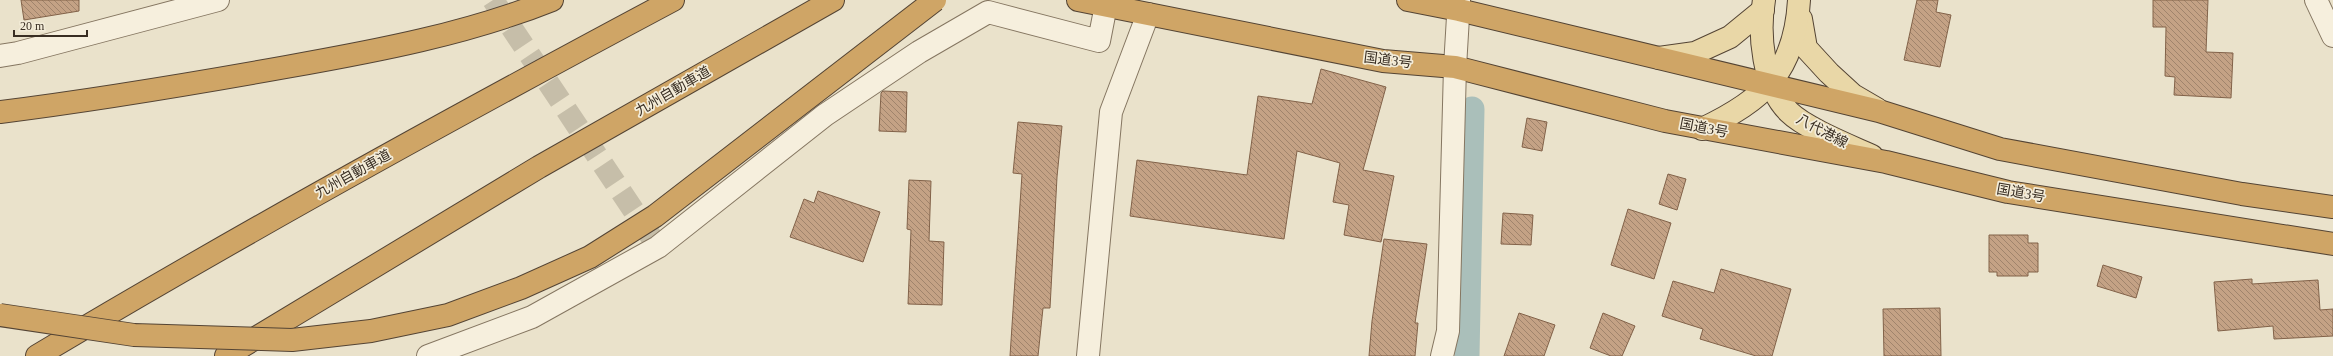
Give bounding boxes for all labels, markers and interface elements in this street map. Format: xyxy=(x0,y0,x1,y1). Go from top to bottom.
scale bar xyxy=(14,12,87,38)
text: 20 m xyxy=(20,19,45,33)
street label: 国道3号 xyxy=(1363,50,1413,70)
street label: 九州自動車道 xyxy=(632,63,713,118)
street label: 八代港線 xyxy=(1794,110,1851,151)
street label: 国道3号 xyxy=(1679,116,1729,140)
street label: 九州自動車道 xyxy=(312,146,393,201)
street label: 国道3号 xyxy=(1996,181,2046,205)

